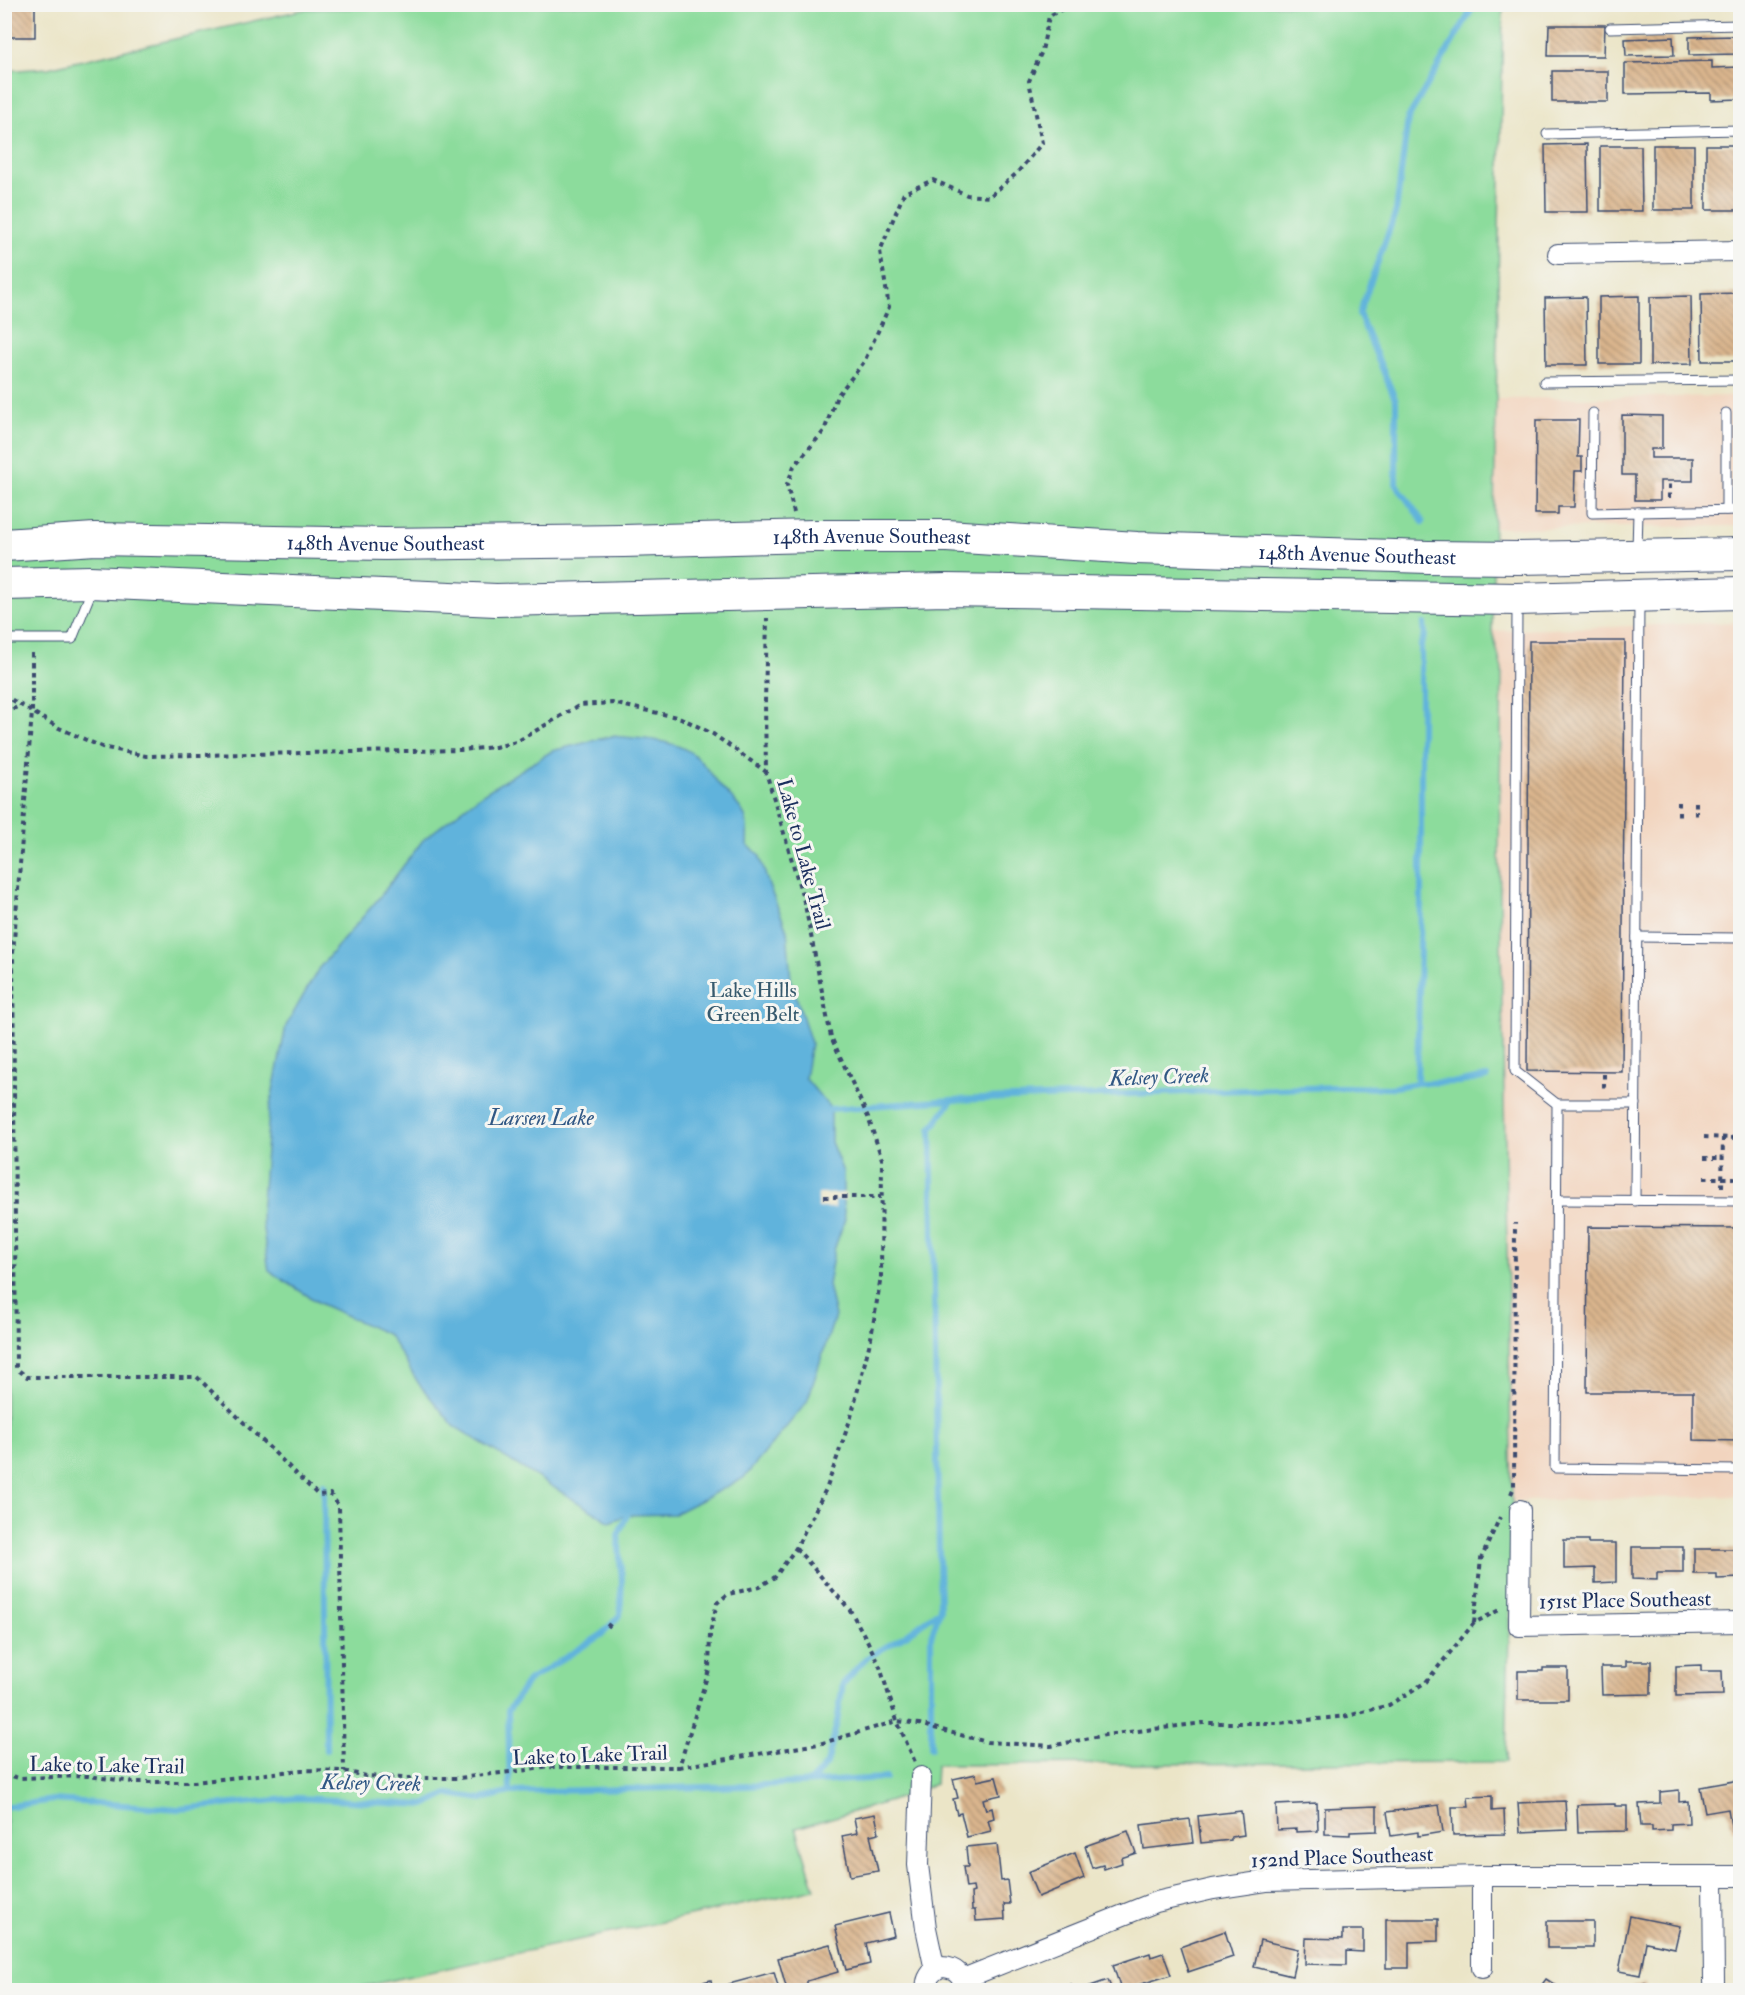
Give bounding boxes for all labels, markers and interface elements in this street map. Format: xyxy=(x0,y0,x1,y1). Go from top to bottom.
street label: 148th Avenue Southeast xyxy=(772,523,972,551)
street label: 148th Avenue Southeast xyxy=(286,529,485,558)
street label: 148th Avenue Southeast xyxy=(1258,539,1457,571)
street label: Lake to Lake Trail xyxy=(770,775,837,933)
park label: Lake Hills Green Belt xyxy=(707,977,800,1028)
water label: Kelsey Creek xyxy=(1107,1061,1210,1093)
water label: Larsen Lake xyxy=(487,1104,595,1132)
street label: 151st Place Southeast xyxy=(1539,1585,1712,1616)
street label: Lake to Lake Trail xyxy=(512,1739,669,1772)
street label: Lake to Lake Trail xyxy=(29,1751,186,1780)
water label: Kelsey Creek xyxy=(320,1768,421,1798)
street label: 152nd Place Southeast xyxy=(1250,1841,1434,1874)

